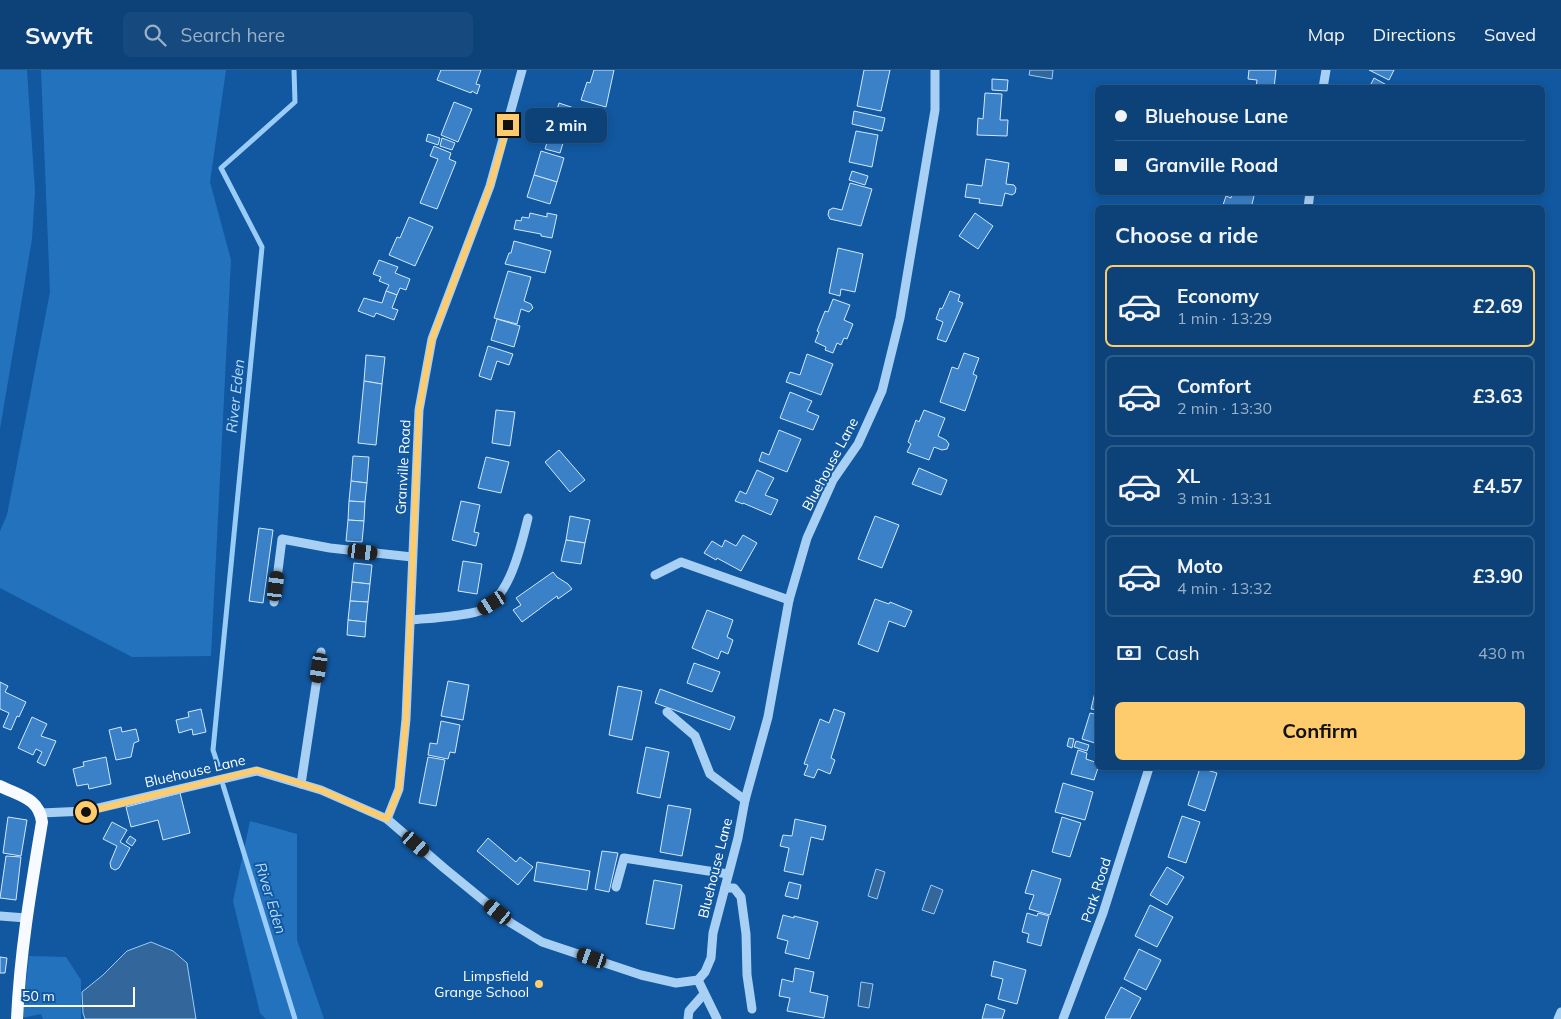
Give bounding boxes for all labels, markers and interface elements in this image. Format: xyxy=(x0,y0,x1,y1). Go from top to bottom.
search box xyxy=(123,12,473,57)
text: Swyft xyxy=(25,20,93,50)
icon: search xyxy=(141,21,169,49)
text: Search here xyxy=(181,23,285,47)
text: Map xyxy=(1308,23,1345,46)
text: Directions xyxy=(1373,23,1456,46)
text: Saved xyxy=(1484,23,1536,46)
text: Bluehouse Lane xyxy=(1145,104,1288,128)
callout: 2 min xyxy=(526,108,608,142)
route end xyxy=(497,114,519,136)
text: 2 min xyxy=(545,115,587,135)
text: Granville Road xyxy=(1145,153,1278,177)
text: Choose a ride xyxy=(1115,221,1258,249)
icon: car xyxy=(1117,284,1162,329)
text: Economy xyxy=(1177,284,1259,308)
text: £2.69 xyxy=(1473,294,1523,318)
text: 1 min · 13:29 xyxy=(1177,308,1272,328)
water label: River Eden xyxy=(222,358,248,434)
icon: car xyxy=(1117,374,1162,419)
text: Comfort xyxy=(1177,374,1251,398)
text: £3.63 xyxy=(1473,384,1523,408)
text: 2 min · 13:30 xyxy=(1177,398,1272,418)
street label: Bluehouse Lane xyxy=(798,414,862,514)
street label: Granville Road xyxy=(392,419,414,515)
icon: car xyxy=(1117,464,1162,509)
text: XL xyxy=(1177,464,1200,488)
text: £4.57 xyxy=(1473,474,1523,498)
text: 3 min · 13:31 xyxy=(1177,488,1272,508)
car xyxy=(347,543,378,561)
icon: car xyxy=(1117,554,1162,599)
text: Moto xyxy=(1177,554,1223,578)
text: £3.90 xyxy=(1473,564,1523,588)
car xyxy=(266,570,285,602)
text: 4 min · 13:32 xyxy=(1177,578,1272,598)
car xyxy=(475,589,508,617)
icon: cash xyxy=(1115,639,1143,667)
text: Cash xyxy=(1155,641,1200,665)
text: 430 m xyxy=(1478,643,1525,663)
car xyxy=(309,652,328,684)
button: Confirm xyxy=(1115,702,1525,760)
street label: Bluehouse Lane xyxy=(143,751,247,791)
route start xyxy=(75,801,97,823)
street label: Bluehouse Lane xyxy=(694,816,736,920)
car xyxy=(399,828,432,860)
street label: Park Road xyxy=(1077,855,1115,925)
water label: River Eden xyxy=(251,860,291,936)
car xyxy=(481,897,514,927)
car xyxy=(575,946,608,970)
place label: Limpsfield Grange School xyxy=(434,967,529,1001)
marker: Limpsfield Grange School xyxy=(533,978,545,990)
scale bar xyxy=(15,984,135,1007)
text: 50 m xyxy=(22,987,55,1005)

